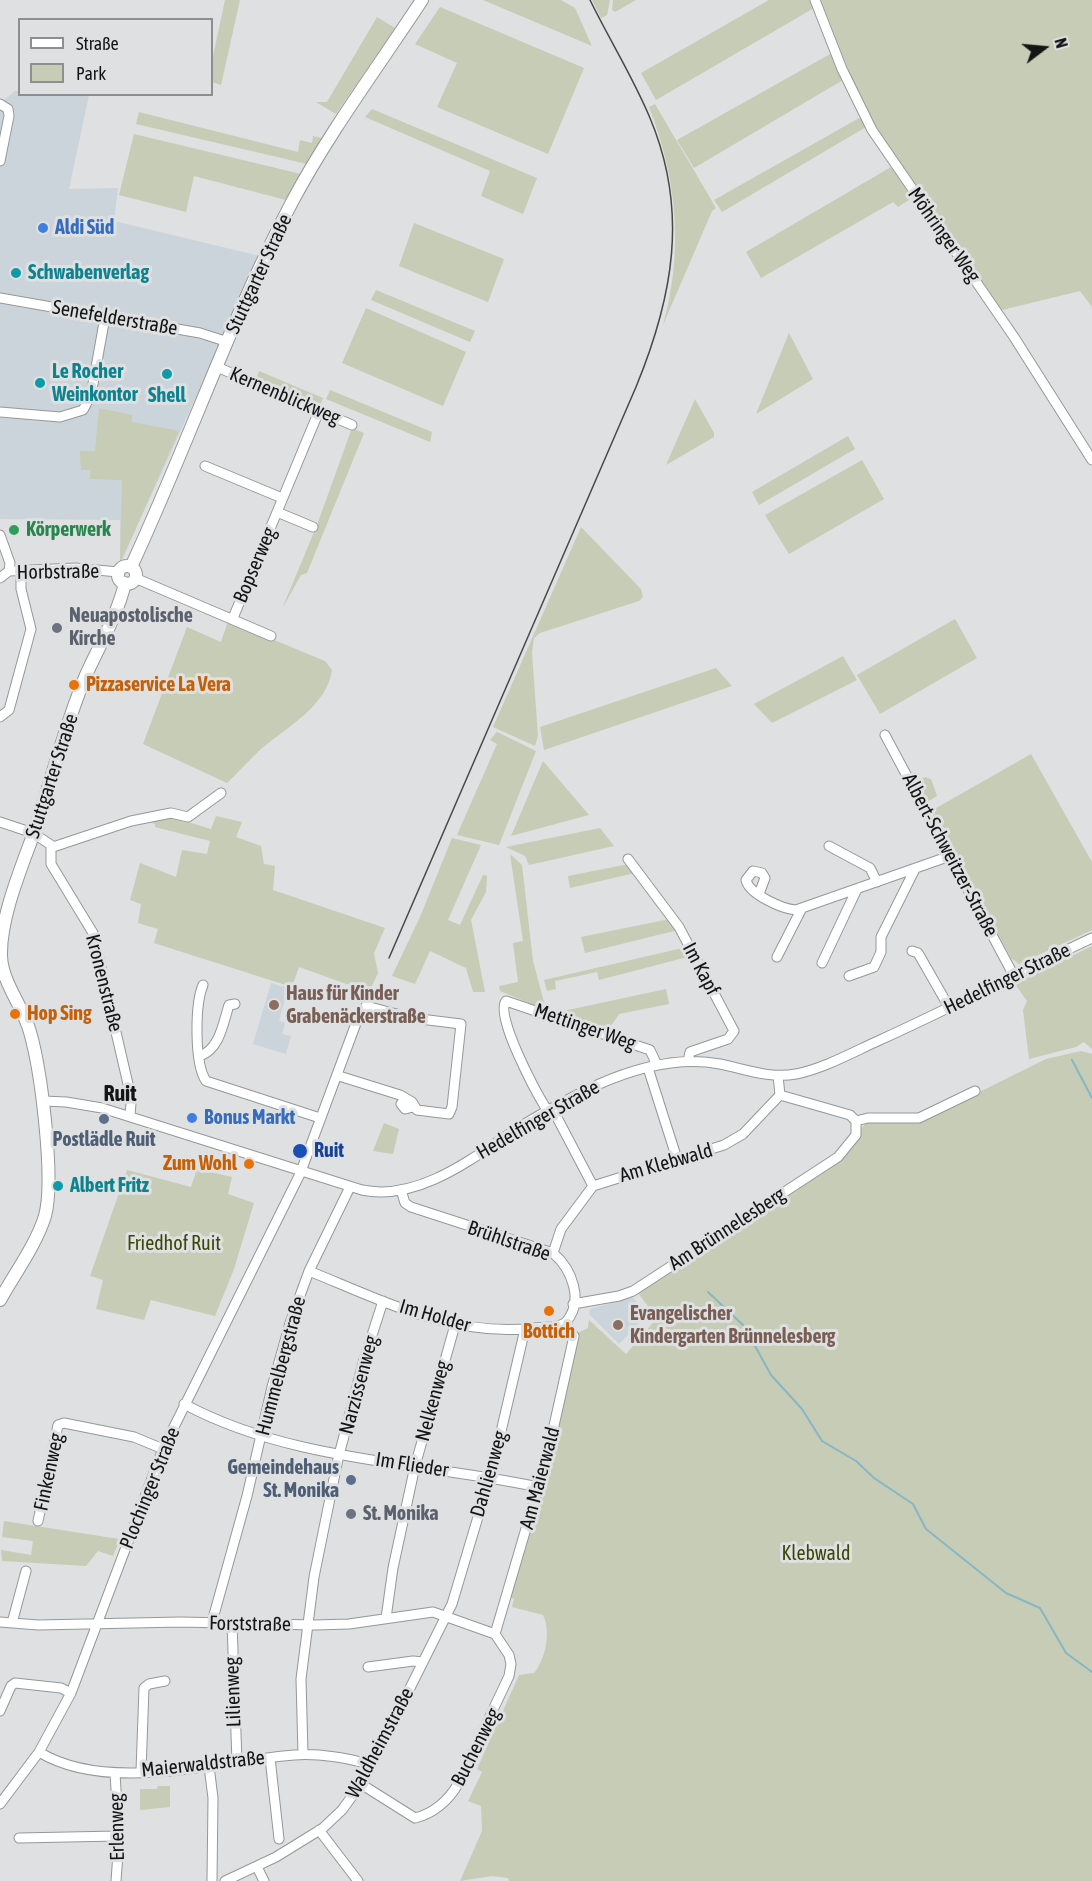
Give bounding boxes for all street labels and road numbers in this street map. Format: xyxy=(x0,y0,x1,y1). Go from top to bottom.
street label: Möhringer Weg xyxy=(903,183,985,287)
street label: Stuttgarter Straße xyxy=(221,210,297,338)
street label: Senefelderstraße xyxy=(51,295,179,341)
street label: Kernenblickweg xyxy=(226,362,344,430)
street label: Bopserweg xyxy=(228,524,282,606)
street label: Horbstraße xyxy=(17,559,99,585)
street label: Stuttgarter Straße xyxy=(21,711,83,841)
street label: Albert-Schweitzer-Straße xyxy=(897,769,1003,941)
street label: Kronenstraße xyxy=(80,932,128,1034)
street label: Hedelfinger Straße xyxy=(940,938,1074,1020)
street label: Im Kapf xyxy=(677,939,725,999)
street label: Mettinger Weg xyxy=(531,998,639,1056)
street label: Hedelfinger Straße xyxy=(472,1075,604,1165)
street label: Am Klebwald xyxy=(617,1138,715,1188)
street label: Am Brünnelesberg xyxy=(664,1182,790,1276)
street label: Brühlstraße xyxy=(464,1216,554,1266)
street label: Hummelbergstraße xyxy=(251,1294,311,1438)
street label: Im Holder xyxy=(397,1294,473,1338)
street label: Narzissenweg xyxy=(334,1333,384,1437)
street label: Nelkenweg xyxy=(411,1358,455,1444)
street label: Plochinger Straße xyxy=(115,1424,185,1552)
street label: Am Maierwald xyxy=(515,1424,565,1532)
street label: Dahlienweg xyxy=(465,1428,513,1520)
street label: Finkenweg xyxy=(29,1431,69,1513)
street label: Im Flieder xyxy=(374,1447,450,1483)
street label: Forststraße xyxy=(209,1611,291,1637)
street label: Lilienweg xyxy=(220,1656,246,1728)
street label: Waldheimstraße xyxy=(341,1684,419,1802)
street label: Buchenweg xyxy=(446,1704,506,1790)
street label: Maierwaldstraße xyxy=(140,1746,266,1782)
street label: Erlenweg xyxy=(104,1793,130,1861)

